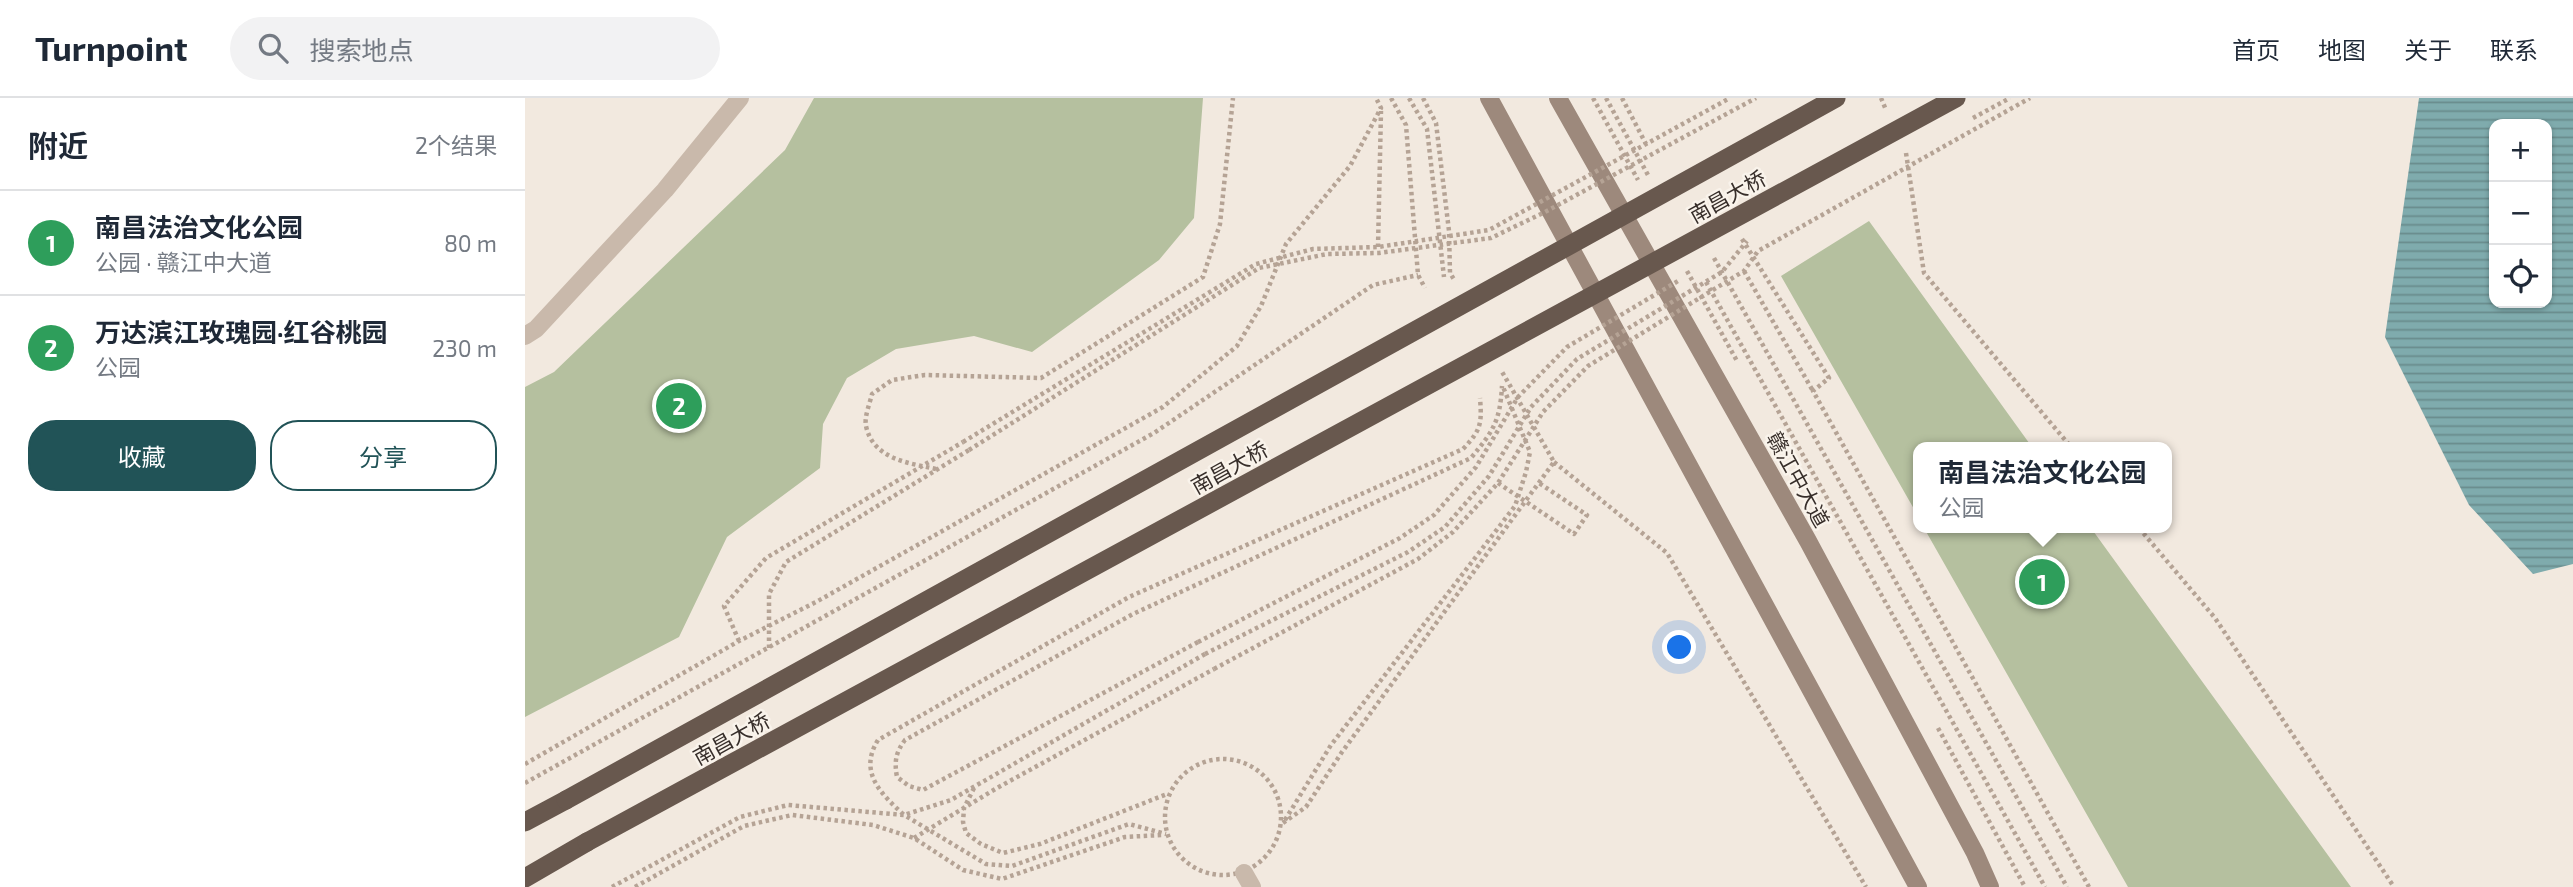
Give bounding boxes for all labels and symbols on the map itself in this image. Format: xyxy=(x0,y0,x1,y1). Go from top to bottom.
street label: 南昌大桥 xyxy=(1684,165,1770,227)
pin: 2 xyxy=(656,380,702,432)
street label: 赣江中大道 xyxy=(1763,427,1835,531)
street label: 南昌大桥 xyxy=(1186,436,1272,498)
pin: 1 xyxy=(2019,556,2065,608)
your location xyxy=(1662,630,1696,664)
street label: 南昌大桥 xyxy=(688,707,774,769)

